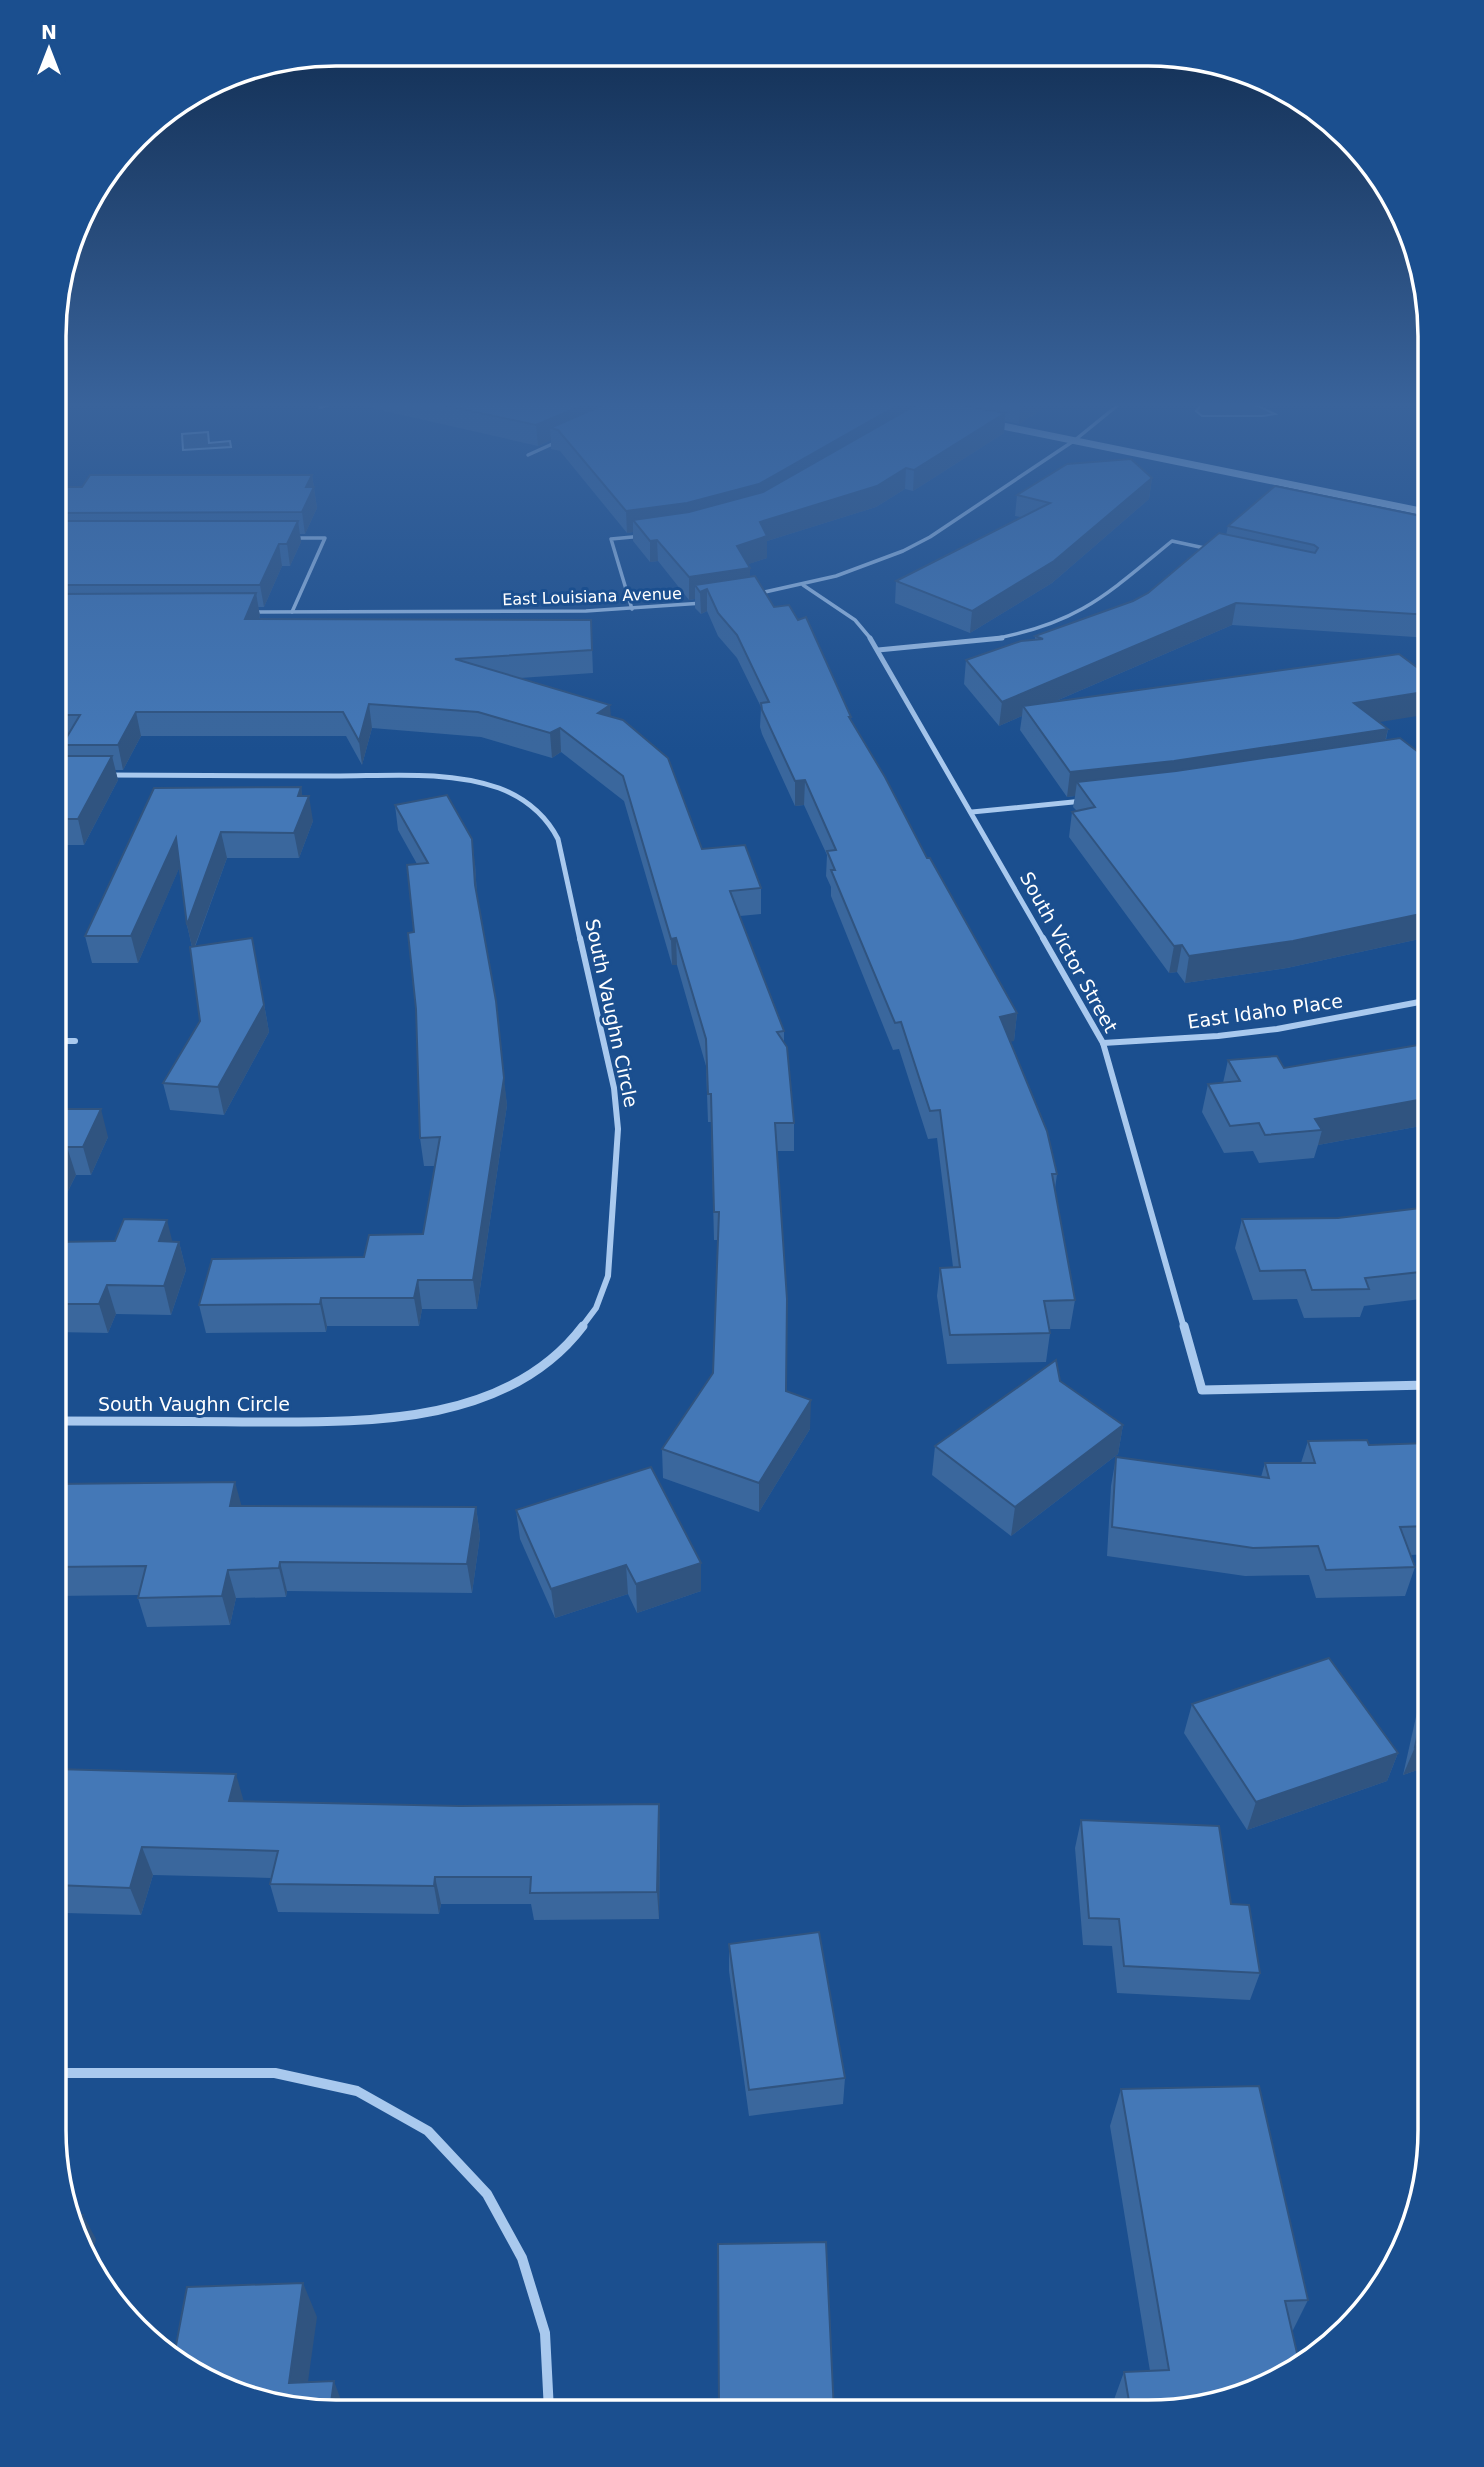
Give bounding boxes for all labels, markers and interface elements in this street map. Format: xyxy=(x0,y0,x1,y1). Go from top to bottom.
north arrow xyxy=(14,14,84,84)
text: N xyxy=(41,21,57,43)
street label: East Louisiana Avenue xyxy=(502,584,682,609)
street label: South Victor Street xyxy=(1016,868,1122,1036)
street label: South Vaughn Circle xyxy=(581,917,643,1109)
street label: East Idaho Place xyxy=(1186,989,1344,1033)
street label: South Vaughn Circle xyxy=(98,1393,290,1415)

